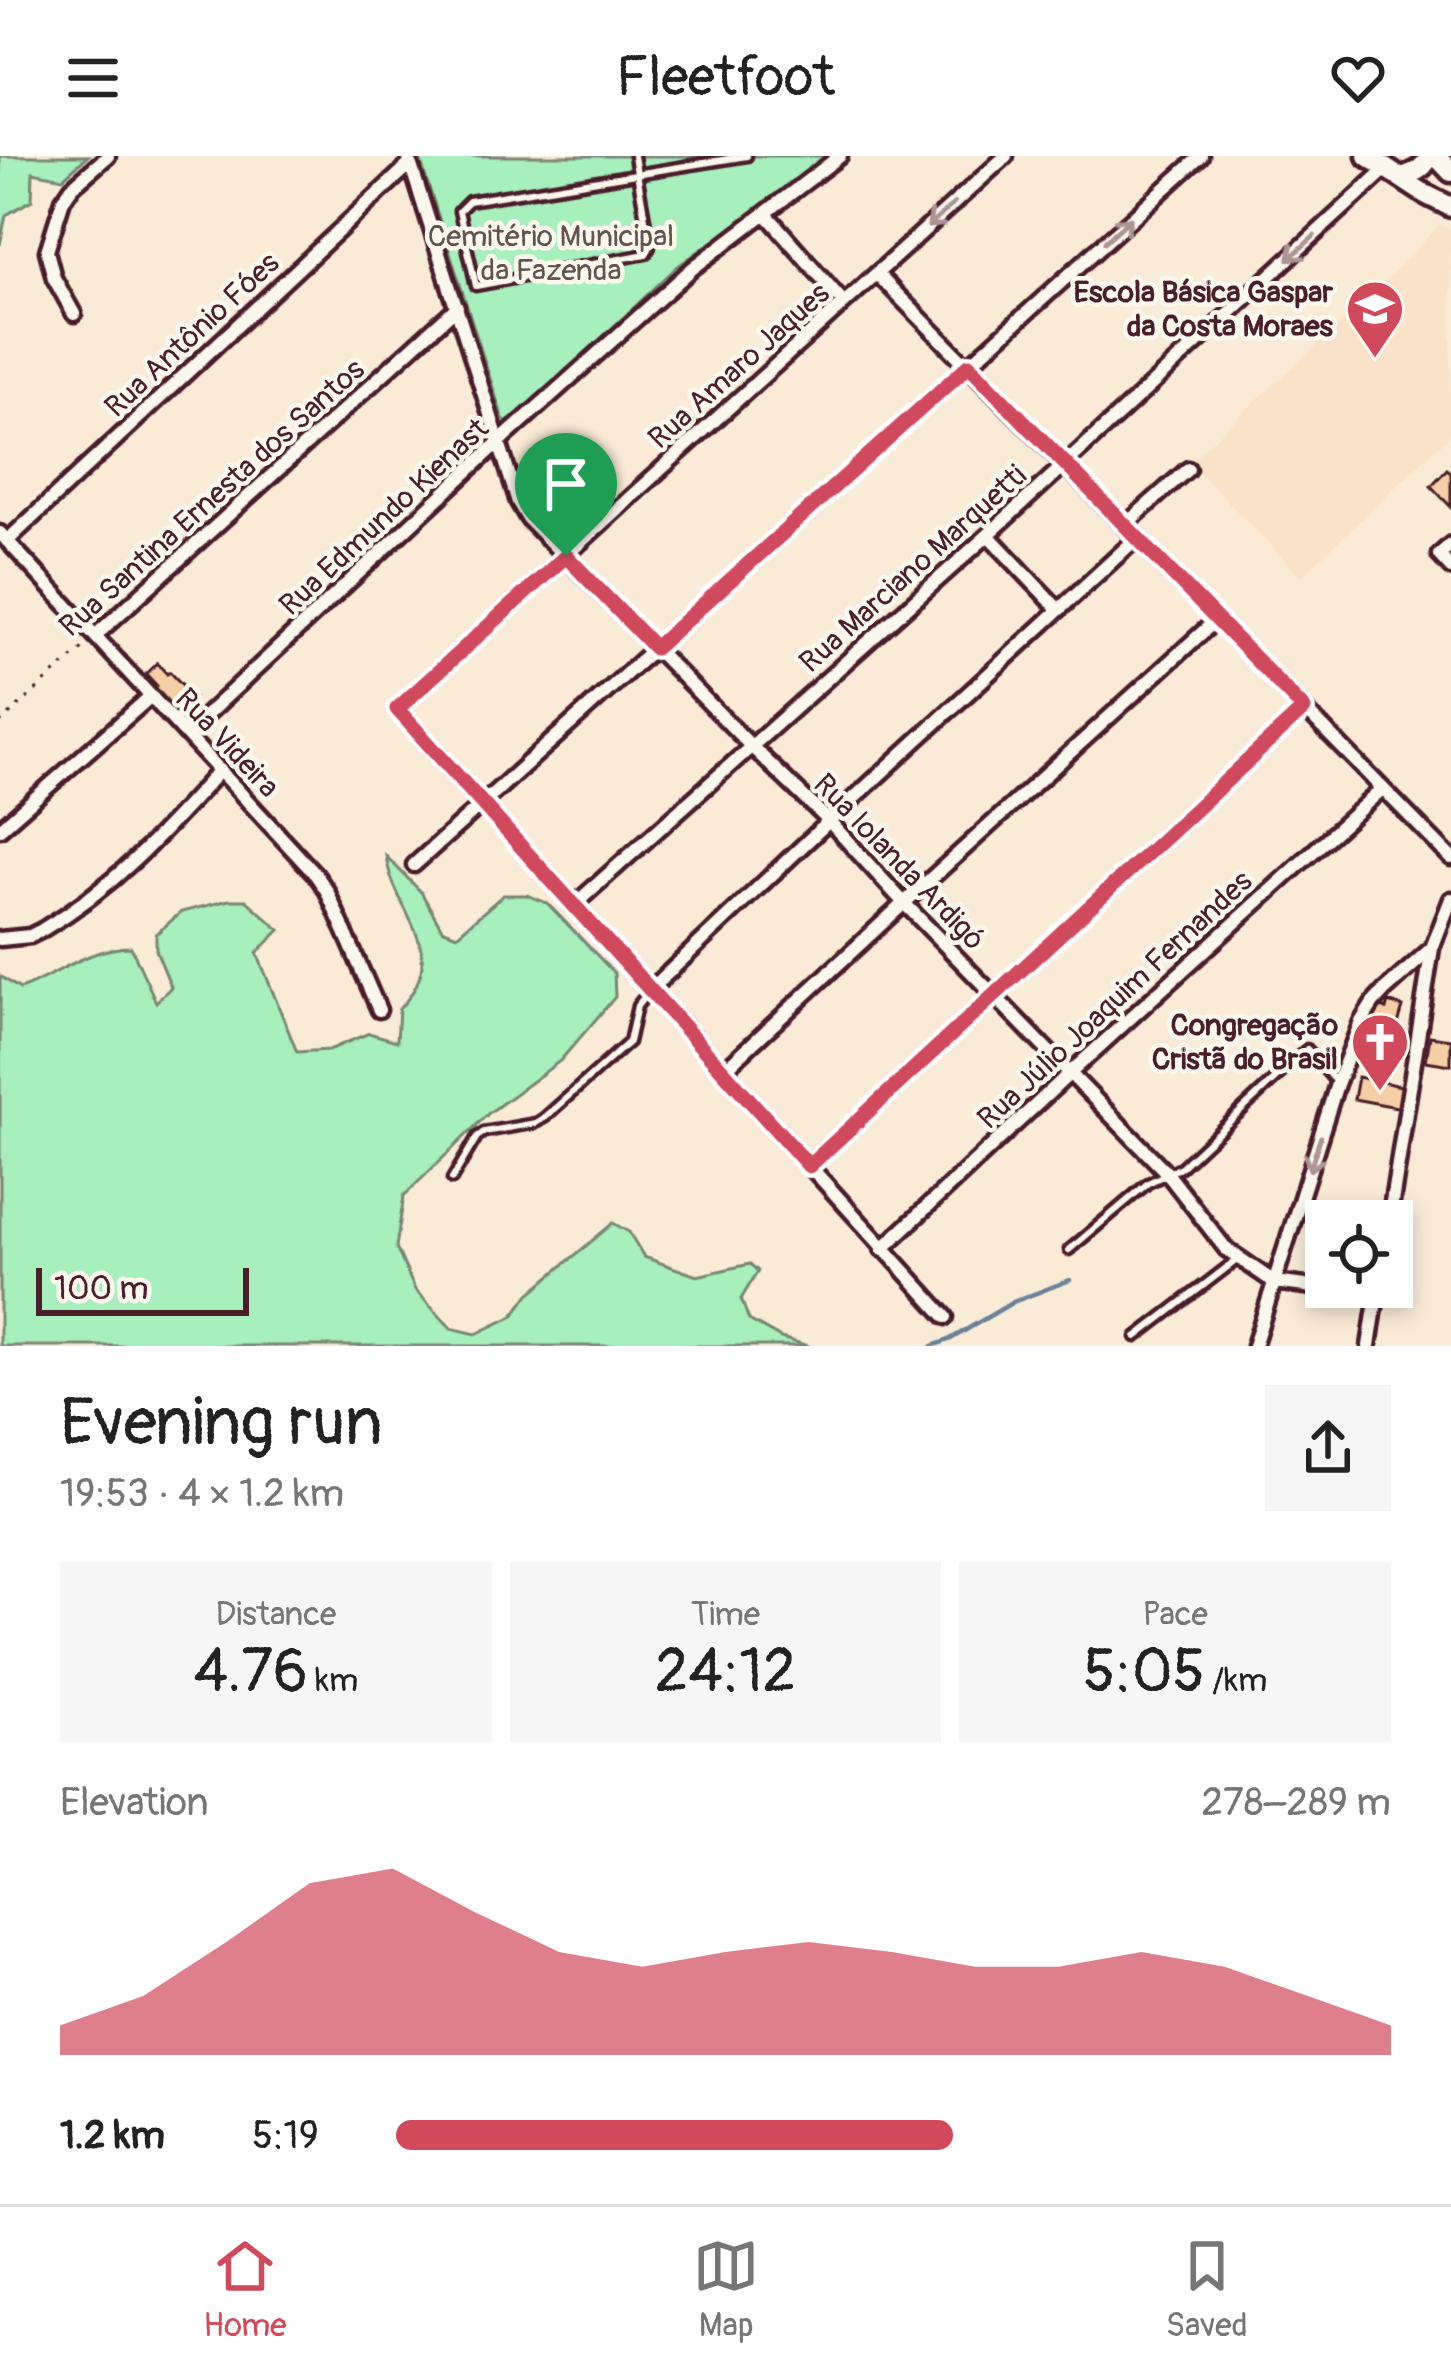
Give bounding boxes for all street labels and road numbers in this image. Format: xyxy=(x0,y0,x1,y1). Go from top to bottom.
street label: Rua Antônio Fóes xyxy=(97,245,287,425)
street label: Rua Amaro Jaques xyxy=(641,275,837,457)
street label: Rua Santina Ernesta dos Santos xyxy=(52,351,372,645)
street label: Rua Edmundo Kienast xyxy=(272,410,497,624)
street label: Rua Marciano Marquetti xyxy=(792,457,1034,681)
street label: Rua Videira xyxy=(167,681,287,805)
street label: Rua Iolanda Ardigó xyxy=(805,766,993,958)
street label: Rua Júlio Joaquim Fernandes xyxy=(970,863,1260,1137)

